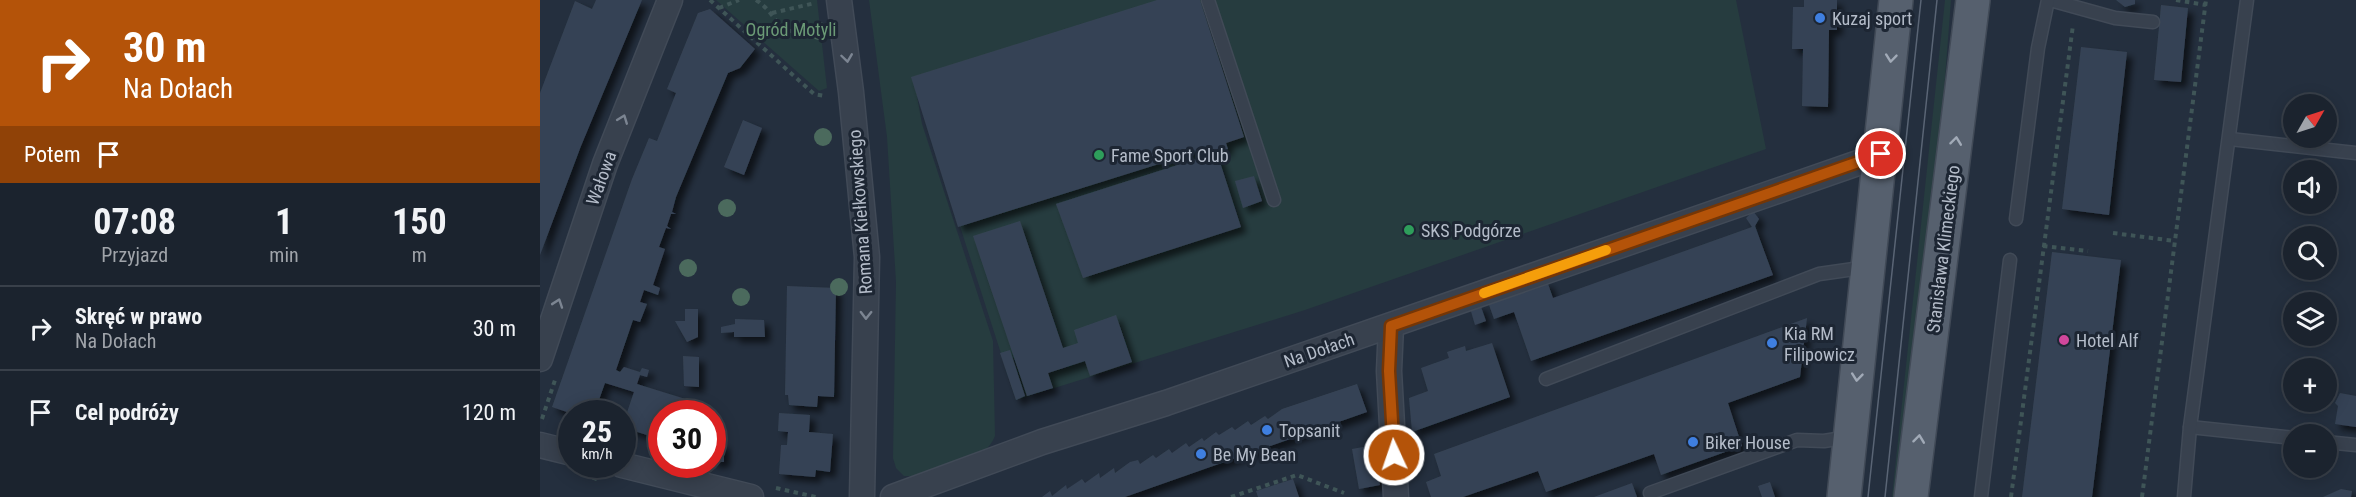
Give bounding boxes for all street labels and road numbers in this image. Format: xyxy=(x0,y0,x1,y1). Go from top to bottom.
street label: Romana Kiełkowskiego xyxy=(844,129,876,295)
street label: Wałowa xyxy=(582,148,620,208)
street label: Stanisława Klimeckiego xyxy=(1922,164,1964,334)
street label: Na Dołach xyxy=(1281,328,1357,372)

